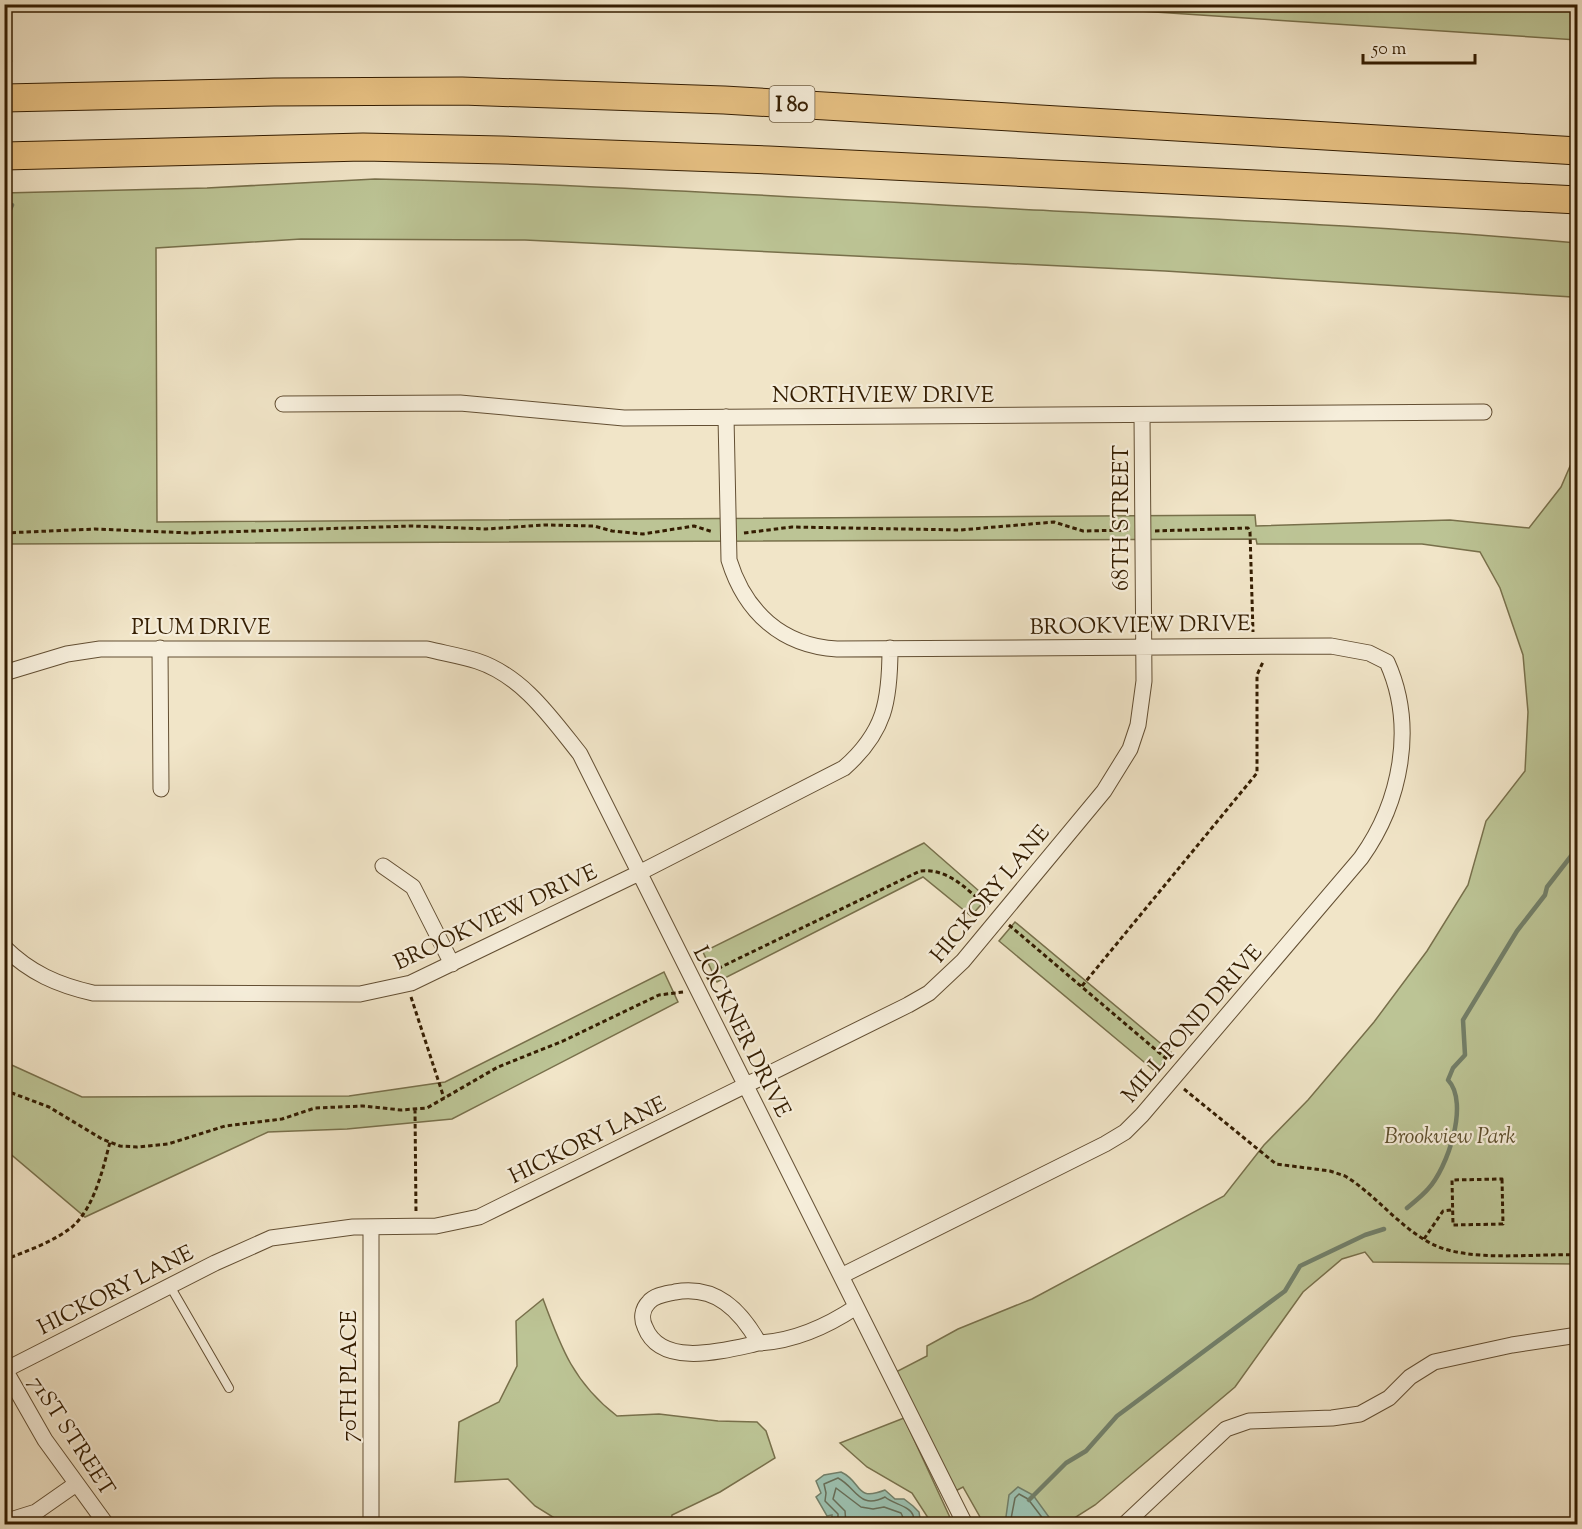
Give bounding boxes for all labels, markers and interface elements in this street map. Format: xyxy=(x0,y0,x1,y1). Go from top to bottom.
scale bar xyxy=(1363,27,1476,65)
text: 50 m xyxy=(1371,37,1407,63)
road number: I 80 xyxy=(770,86,814,122)
street label: NORTHVIEW DRIVE xyxy=(772,381,994,413)
street label: 68TH STREET xyxy=(1107,445,1139,591)
street label: BROOKVIEW DRIVE xyxy=(1029,609,1251,645)
street label: PLUM DRIVE xyxy=(131,613,271,645)
street label: HICKORY LANE xyxy=(924,819,1059,971)
street label: BROOKVIEW DRIVE xyxy=(389,858,603,980)
street label: MILL POND DRIVE xyxy=(1115,939,1271,1111)
street label: LOCKNER DRIVE xyxy=(683,941,797,1124)
street label: HICKORY LANE xyxy=(504,1090,672,1194)
park label: Brookview Park xyxy=(1384,1122,1516,1154)
street label: HICKORY LANE xyxy=(33,1239,200,1345)
street label: 70TH PLACE xyxy=(335,1310,367,1442)
street label: 71ST STREET xyxy=(19,1370,122,1504)

